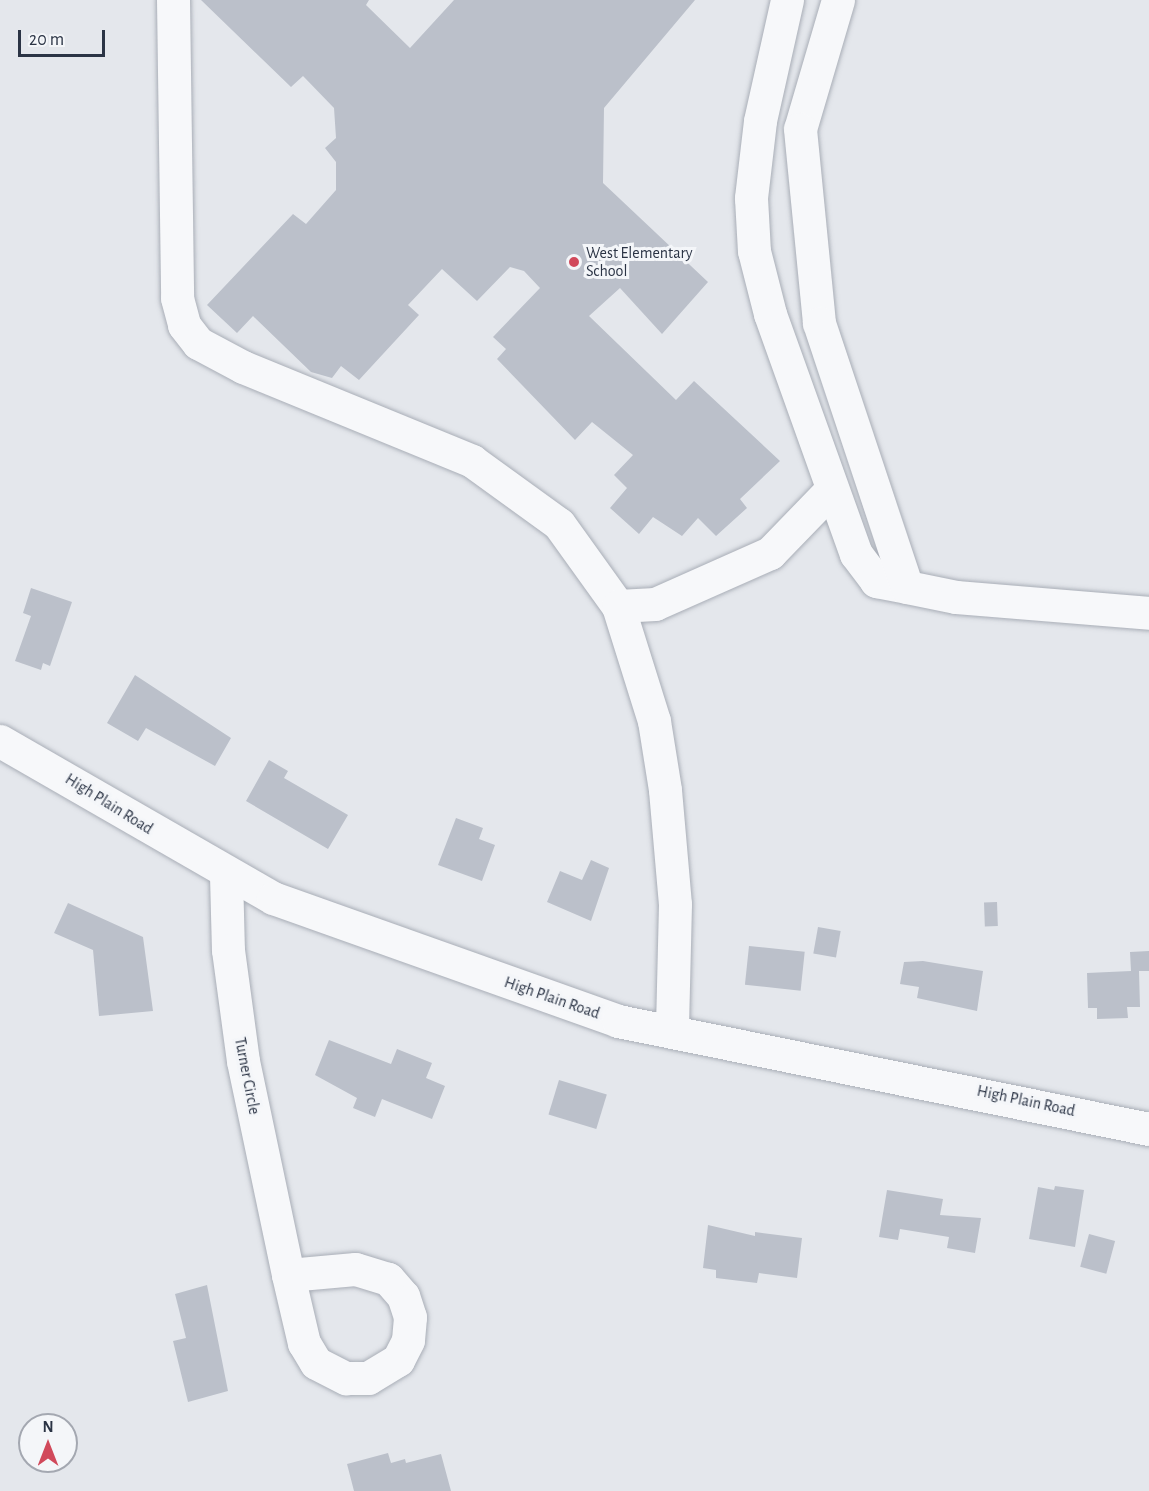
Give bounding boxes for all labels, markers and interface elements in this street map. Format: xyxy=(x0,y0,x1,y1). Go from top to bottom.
scale bar xyxy=(21,18,108,56)
text: 20 m xyxy=(29,31,64,49)
place label: West Elementary School xyxy=(586,243,693,281)
marker: West Elementary School xyxy=(567,255,581,269)
street label: High Plain Road xyxy=(62,769,156,839)
street label: High Plain Road xyxy=(502,973,602,1023)
street label: Turner Circle xyxy=(230,1036,264,1116)
street label: High Plain Road xyxy=(975,1081,1077,1121)
north arrow xyxy=(18,1413,78,1473)
text: N xyxy=(42,1419,54,1435)

